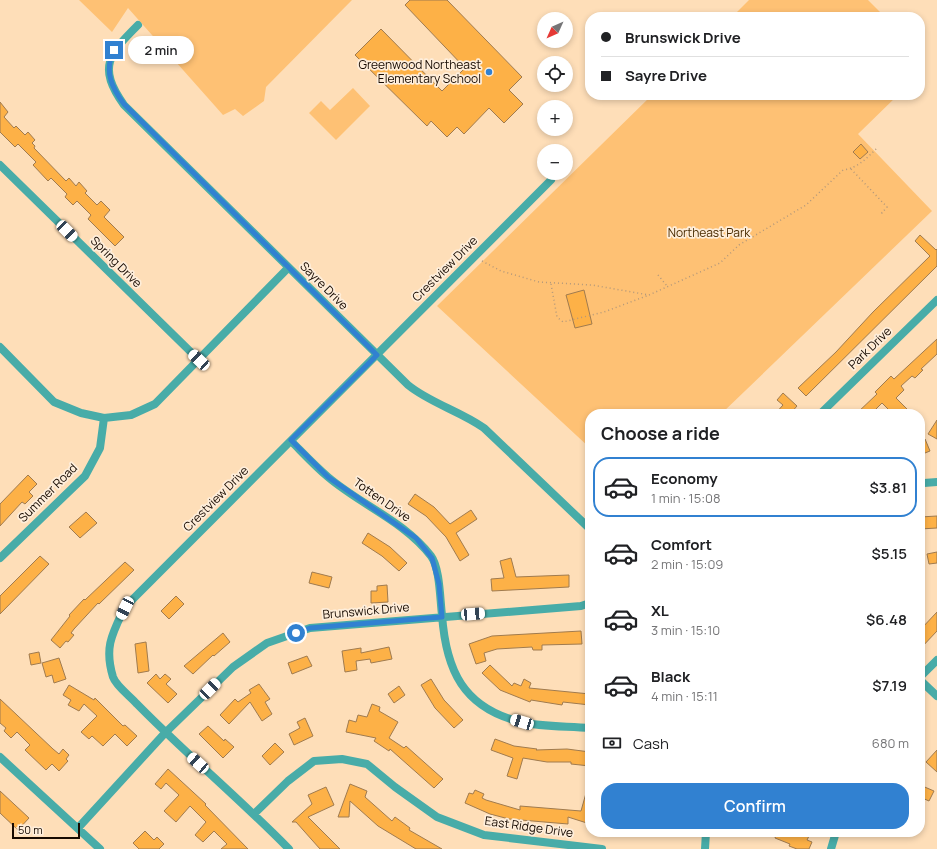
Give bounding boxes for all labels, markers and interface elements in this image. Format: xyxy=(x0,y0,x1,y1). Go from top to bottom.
north arrow xyxy=(537,12,573,48)
map controls xyxy=(537,12,573,180)
text: Brunswick Drive xyxy=(625,27,741,48)
callout: 2 min xyxy=(128,36,194,64)
route end xyxy=(105,41,123,59)
text: 2 min xyxy=(144,41,178,59)
place label: Greenwood Northeast Elementary School xyxy=(358,56,481,87)
button: locate xyxy=(537,56,573,92)
text: Sayre Drive xyxy=(625,65,707,86)
marker: Greenwood Northeast Elementary School xyxy=(484,67,494,77)
button: + xyxy=(537,100,573,136)
button: − xyxy=(537,144,573,180)
car xyxy=(54,218,80,244)
park label: Northeast Park xyxy=(668,224,751,241)
street label: Spring Drive xyxy=(87,232,146,291)
street label: Crestview Drive xyxy=(408,232,481,305)
street label: Sayre Drive xyxy=(297,258,352,313)
street label: Park Drive xyxy=(844,323,895,373)
car xyxy=(186,347,212,373)
text: Choose a ride xyxy=(601,421,720,445)
street label: Summer Road xyxy=(14,459,81,526)
street label: Crestview Drive xyxy=(179,462,252,535)
text: Economy xyxy=(651,468,718,489)
icon: car xyxy=(603,469,639,505)
street label: Totten Drive xyxy=(350,474,414,526)
text: $3.81 xyxy=(870,477,907,498)
text: 1 min · 15:08 xyxy=(651,489,721,507)
text: Comfort xyxy=(651,534,712,555)
icon: car xyxy=(603,535,639,571)
text: $5.15 xyxy=(871,543,907,564)
text: 2 min · 15:09 xyxy=(651,555,723,573)
car xyxy=(114,595,136,621)
street label: Brunswick Drive xyxy=(322,598,410,623)
text: XL xyxy=(651,600,669,621)
icon: car xyxy=(603,601,639,637)
car xyxy=(461,607,485,621)
text: $6.48 xyxy=(866,609,907,630)
text: 3 min · 15:10 xyxy=(651,621,720,639)
route start xyxy=(287,624,305,642)
text: Black xyxy=(651,666,690,687)
icon: car xyxy=(603,667,639,703)
text: $7.19 xyxy=(872,675,907,696)
car xyxy=(197,676,223,702)
text: 4 min · 15:11 xyxy=(651,687,718,705)
car xyxy=(509,713,535,731)
icon: cash xyxy=(601,732,623,754)
text: Cash xyxy=(633,733,669,754)
text: 680 m xyxy=(872,734,909,752)
car xyxy=(185,751,211,775)
button: Confirm xyxy=(601,783,909,829)
street label: East Ridge Drive xyxy=(484,812,574,841)
scale bar xyxy=(12,821,80,840)
text: 50 m xyxy=(18,822,43,837)

